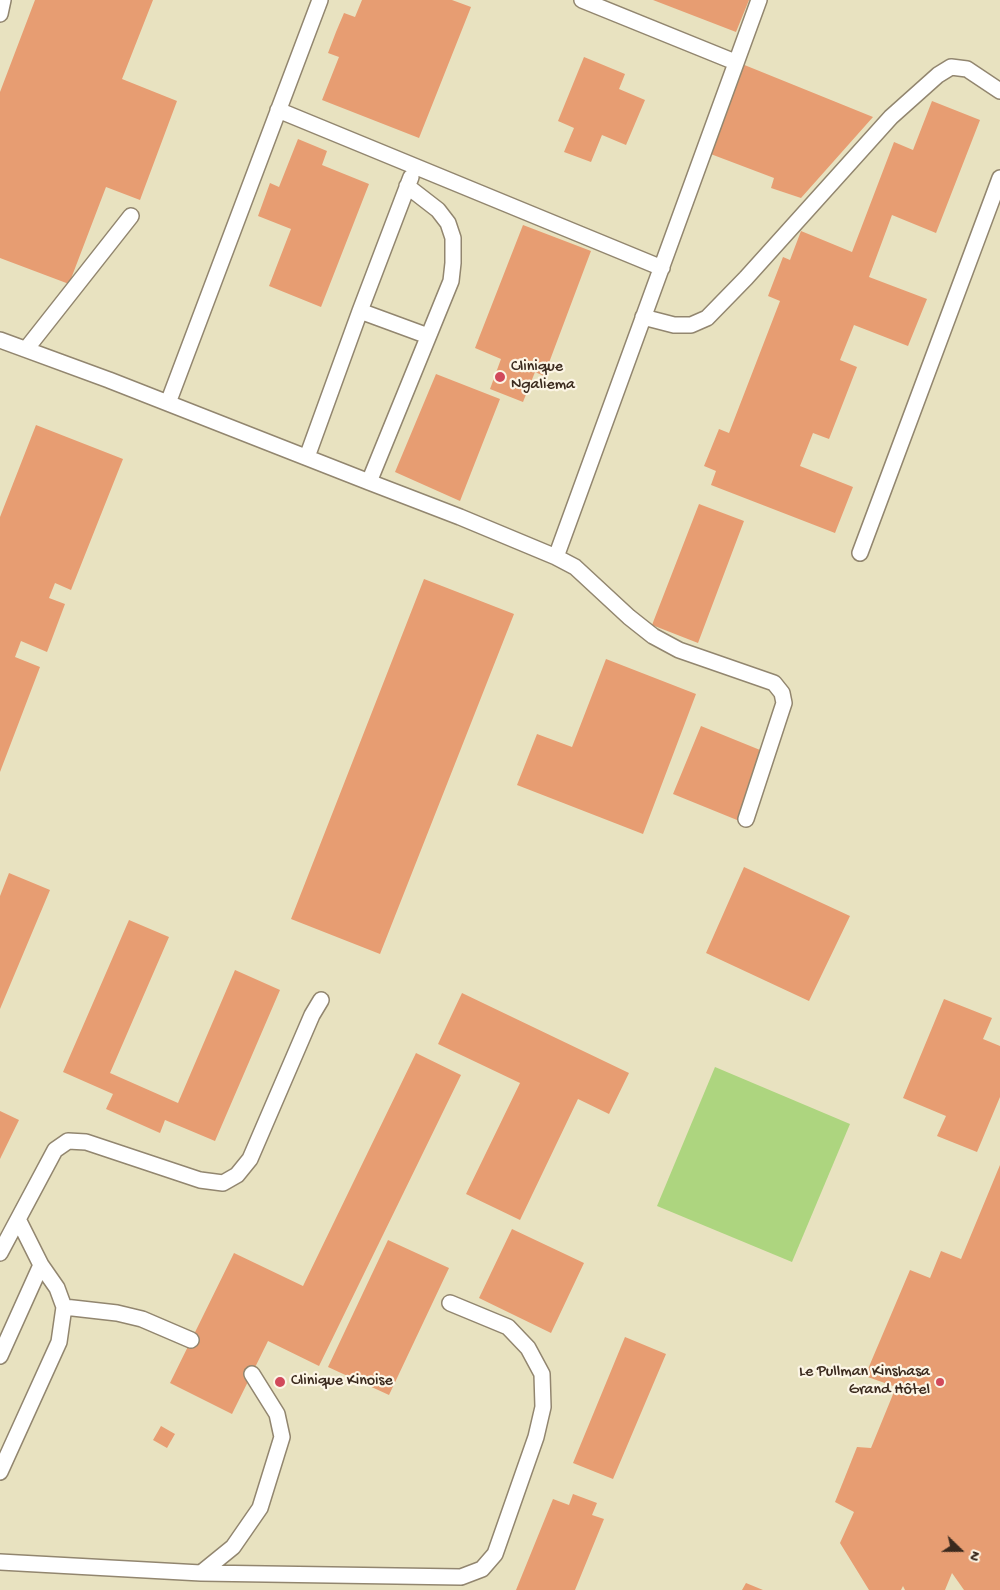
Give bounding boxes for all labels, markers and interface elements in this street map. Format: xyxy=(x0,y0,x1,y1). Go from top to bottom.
place label: Clinique Ngaliema xyxy=(511,358,575,396)
marker: Clinique Ngaliema xyxy=(493,370,507,384)
place label: Le Pullman Kinshasa Grand Hôtel xyxy=(799,1363,930,1401)
place label: Clinique Kinoise xyxy=(291,1372,393,1392)
marker: Clinique Kinoise xyxy=(273,1375,287,1389)
marker: Le Pullman Kinshasa Grand Hôtel xyxy=(934,1376,946,1388)
north arrow xyxy=(935,1525,985,1575)
text: N xyxy=(965,1548,984,1563)

